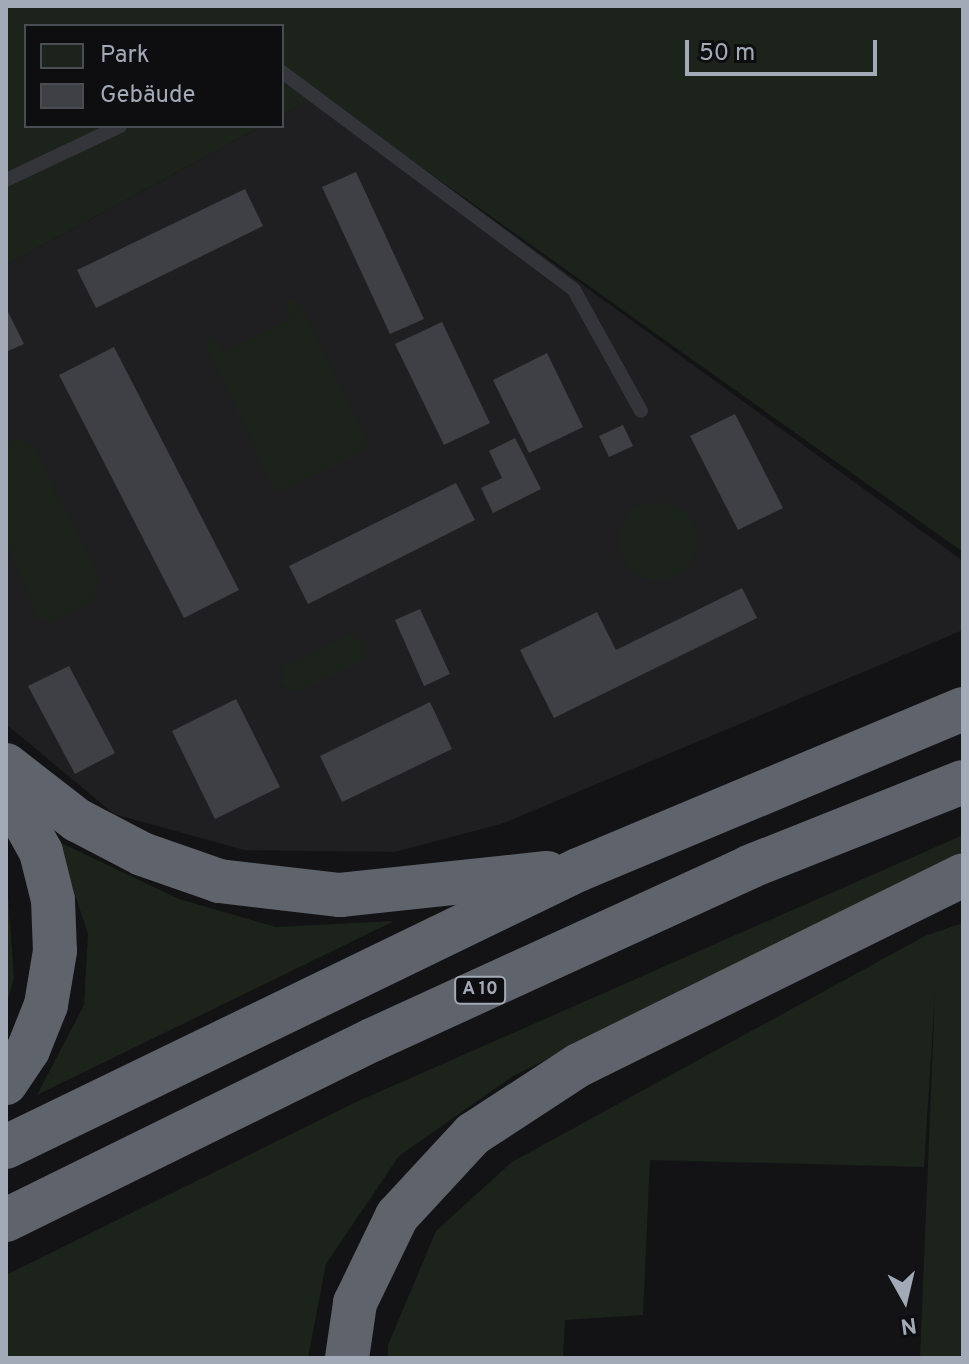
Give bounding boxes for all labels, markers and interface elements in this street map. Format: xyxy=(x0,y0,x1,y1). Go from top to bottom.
legend xyxy=(24,24,284,128)
scale bar xyxy=(689,24,881,74)
text: 50 m xyxy=(699,39,755,69)
text: Park xyxy=(100,41,150,71)
text: Gebäude xyxy=(100,81,195,111)
road number: A 10 xyxy=(452,976,508,1004)
north arrow xyxy=(865,1260,945,1340)
text: N xyxy=(899,1310,918,1339)

